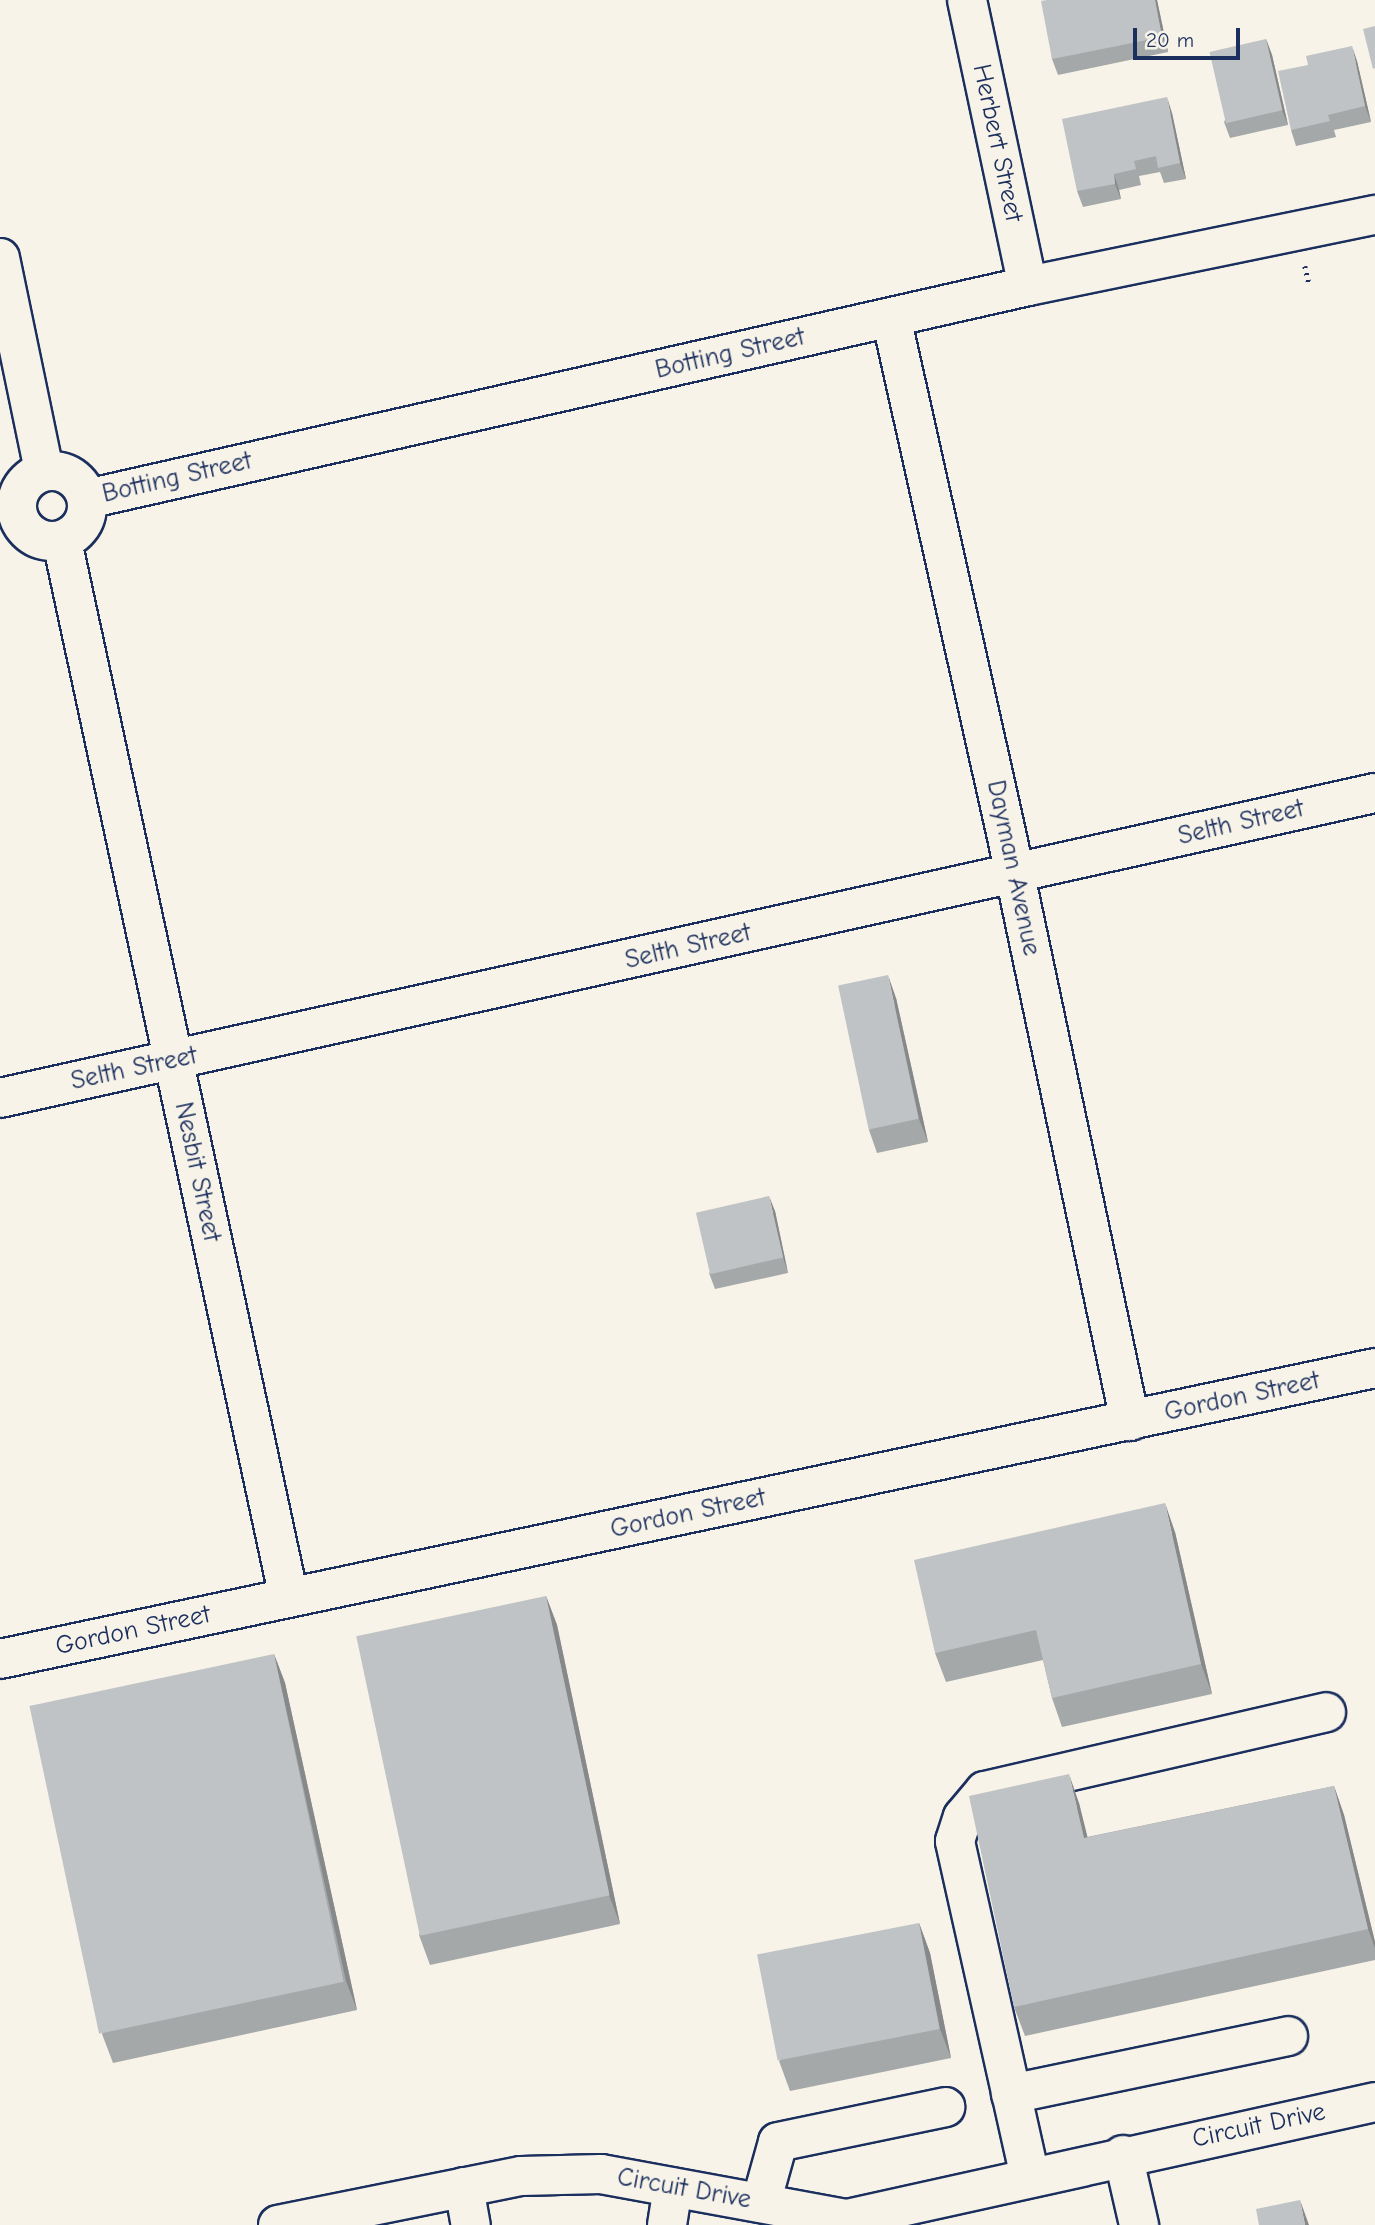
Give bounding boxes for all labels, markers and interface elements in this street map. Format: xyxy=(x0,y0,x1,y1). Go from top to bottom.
scale bar xyxy=(1137,14,1244,58)
text: 20 m xyxy=(1146,28,1194,52)
street label: Herbert Street xyxy=(965,61,1029,225)
street label: Botting Street xyxy=(652,322,808,386)
street label: Botting Street xyxy=(99,446,255,510)
street label: Dayman Avenue xyxy=(979,777,1047,959)
street label: Selth Street xyxy=(1175,793,1307,853)
street label: Selth Street xyxy=(622,917,754,977)
street label: Selth Street xyxy=(68,1040,200,1098)
street label: Nesbit Street xyxy=(167,1099,227,1245)
street label: Gordon Street xyxy=(1162,1365,1322,1429)
street label: Gordon Street xyxy=(608,1482,768,1546)
street label: Gordon Street xyxy=(53,1599,213,1663)
street label: Circuit Drive xyxy=(1190,2097,1328,2155)
street label: Circuit Drive xyxy=(615,2162,753,2216)

